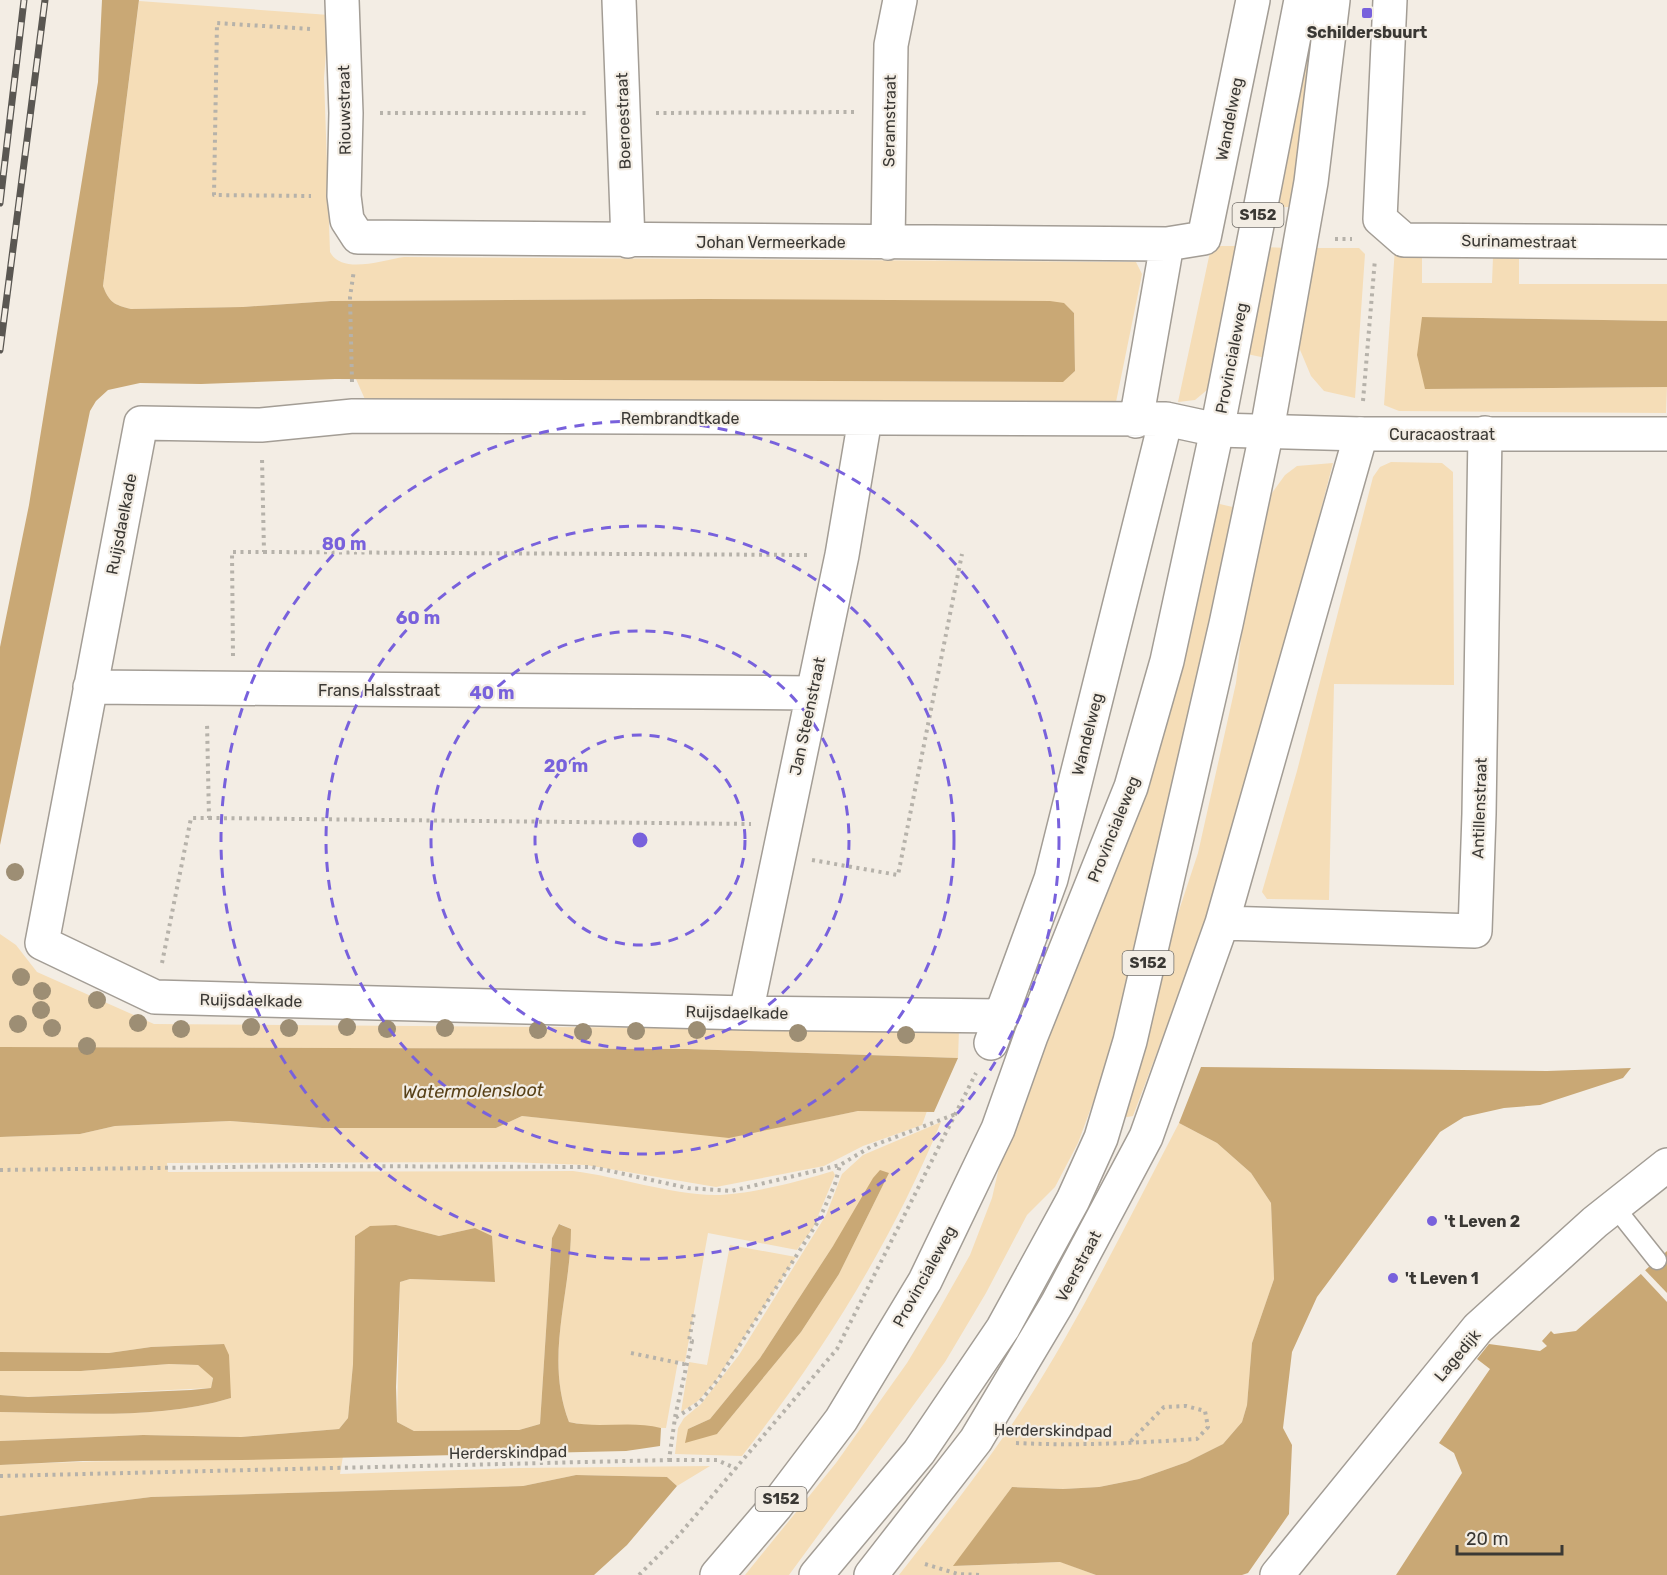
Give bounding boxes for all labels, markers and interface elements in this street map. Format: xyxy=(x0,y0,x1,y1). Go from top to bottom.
marker: Schildersbuurt xyxy=(1360,6,1374,20)
place label: Schildersbuurt xyxy=(1307,23,1428,42)
street label: Riouwstraat xyxy=(334,65,355,155)
street label: Boeroestraat xyxy=(612,72,635,170)
street label: Seramstraat xyxy=(879,75,900,167)
street label: Wandelweg xyxy=(1212,76,1247,162)
road number: S152 xyxy=(1232,203,1284,227)
street label: Surinamestraat xyxy=(1461,231,1577,252)
street label: Johan Vermeerkade xyxy=(696,233,846,252)
street label: Provincialeweg xyxy=(1211,301,1252,415)
street label: Rembrandtkade xyxy=(621,409,739,428)
street label: Curacaostraat xyxy=(1389,425,1495,444)
street label: Ruijsdaelkade xyxy=(102,472,141,576)
text: 80 m xyxy=(322,533,366,555)
text: 60 m xyxy=(396,607,440,629)
street label: Jan Steenstraat xyxy=(786,655,829,777)
street label: Frans Halsstraat xyxy=(318,681,440,700)
text: 40 m xyxy=(470,682,514,704)
street label: Wandelweg xyxy=(1068,691,1107,777)
text: 20 m xyxy=(544,755,588,777)
street label: Antillenstraat xyxy=(1468,757,1491,859)
street label: Provincialeweg xyxy=(1084,773,1143,885)
centre of rings xyxy=(630,830,650,850)
road number: S152 xyxy=(1122,951,1174,975)
street label: Ruijsdaelkade xyxy=(199,990,303,1011)
street label: Ruijsdaelkade xyxy=(685,1002,789,1023)
water label: Watermolensloot xyxy=(402,1079,545,1103)
place label: 't Leven 2 xyxy=(1444,1212,1520,1231)
marker: 't Leven 2 xyxy=(1425,1214,1439,1228)
street label: Provincialeweg xyxy=(889,1222,960,1330)
street label: Veerstraat xyxy=(1052,1227,1105,1305)
place label: 't Leven 1 xyxy=(1405,1269,1479,1288)
marker: 't Leven 1 xyxy=(1386,1271,1400,1285)
street label: Lagedijk xyxy=(1430,1325,1485,1385)
street label: Herderskindpad xyxy=(994,1420,1112,1441)
street label: Herderskindpad xyxy=(449,1442,567,1463)
road number: S152 xyxy=(756,1487,806,1511)
scale bar xyxy=(1457,1518,1562,1556)
text: 20 m xyxy=(1466,1528,1508,1550)

